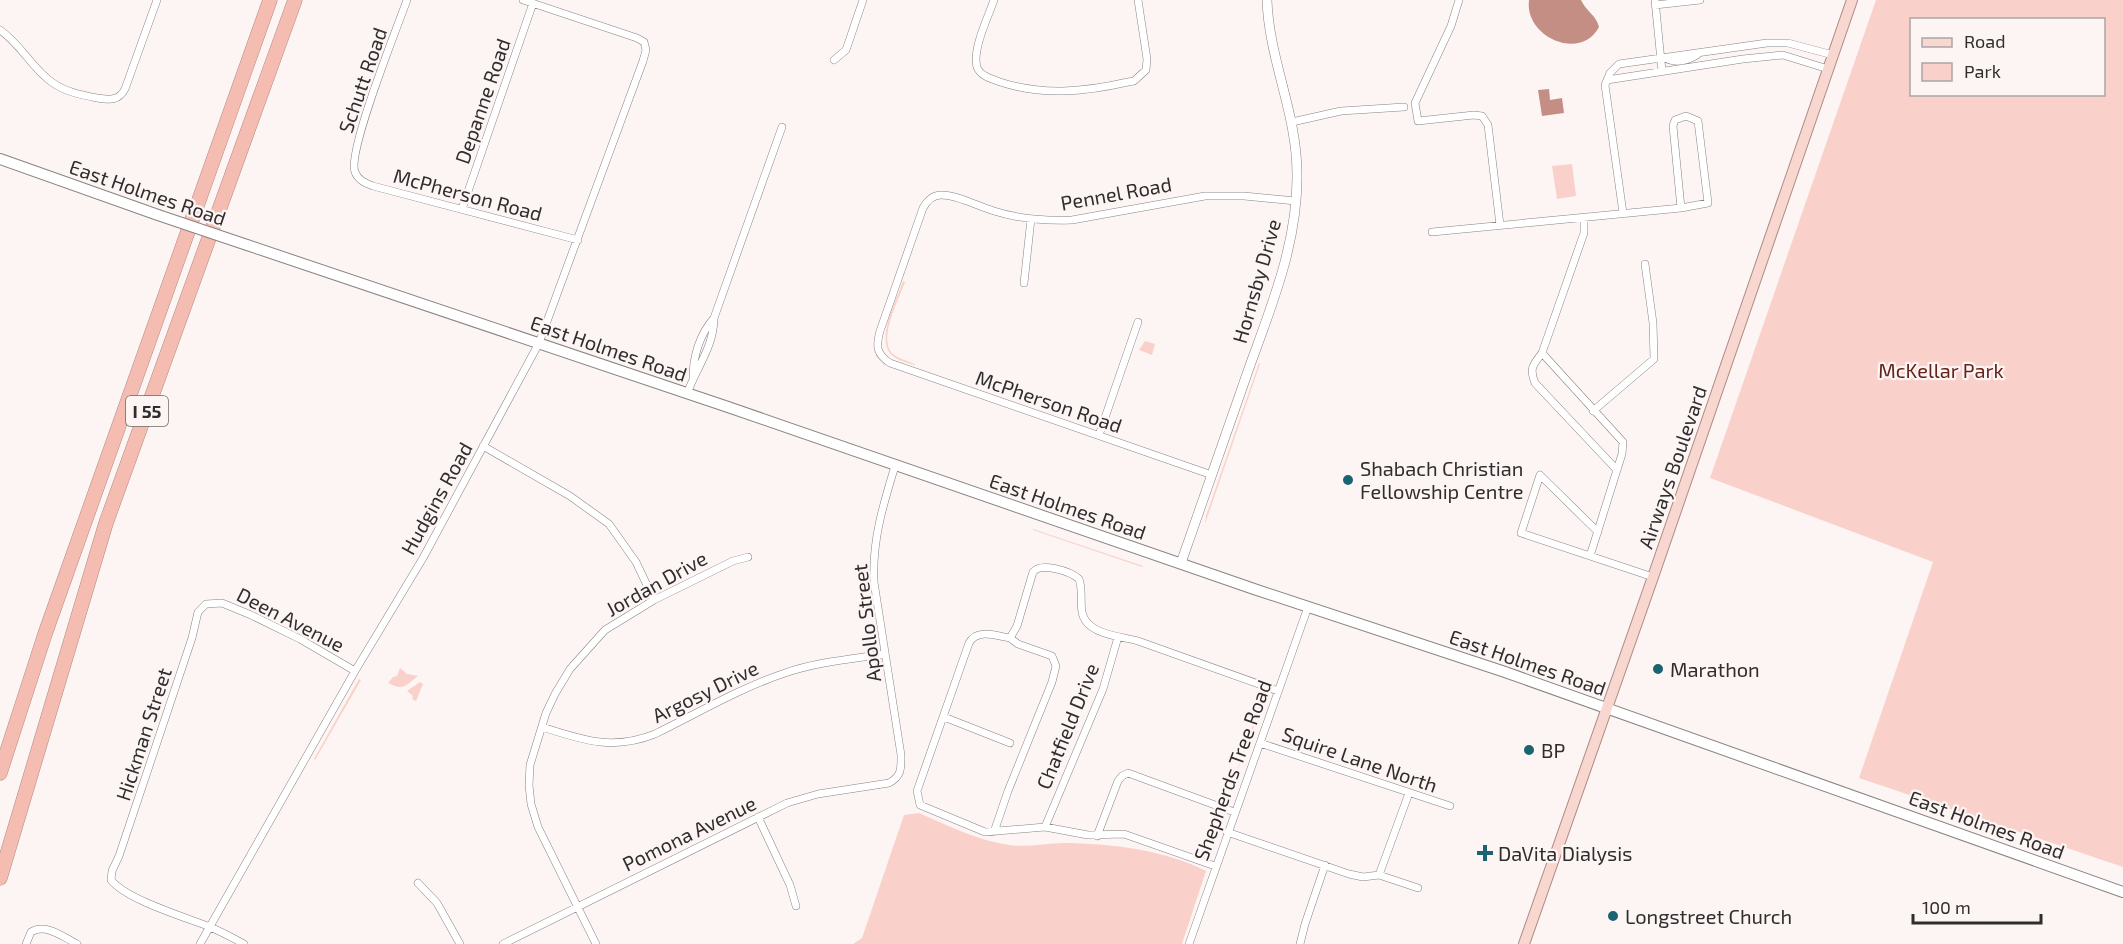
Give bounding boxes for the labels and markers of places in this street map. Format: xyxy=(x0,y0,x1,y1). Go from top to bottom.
place label: Shabach Christian Fellowship Centre xyxy=(1360,456,1524,503)
marker: Shabach Christian Fellowship Centre xyxy=(1341,473,1355,487)
place label: Marathon xyxy=(1670,657,1760,681)
marker: Marathon xyxy=(1651,662,1665,676)
place label: BP xyxy=(1541,738,1565,762)
marker: BP xyxy=(1522,743,1536,757)
place label: DaVita Dialysis xyxy=(1498,841,1632,865)
marker: DaVita Dialysis xyxy=(1476,844,1494,862)
place label: Longstreet Church xyxy=(1625,904,1792,928)
marker: Longstreet Church xyxy=(1606,909,1620,923)

